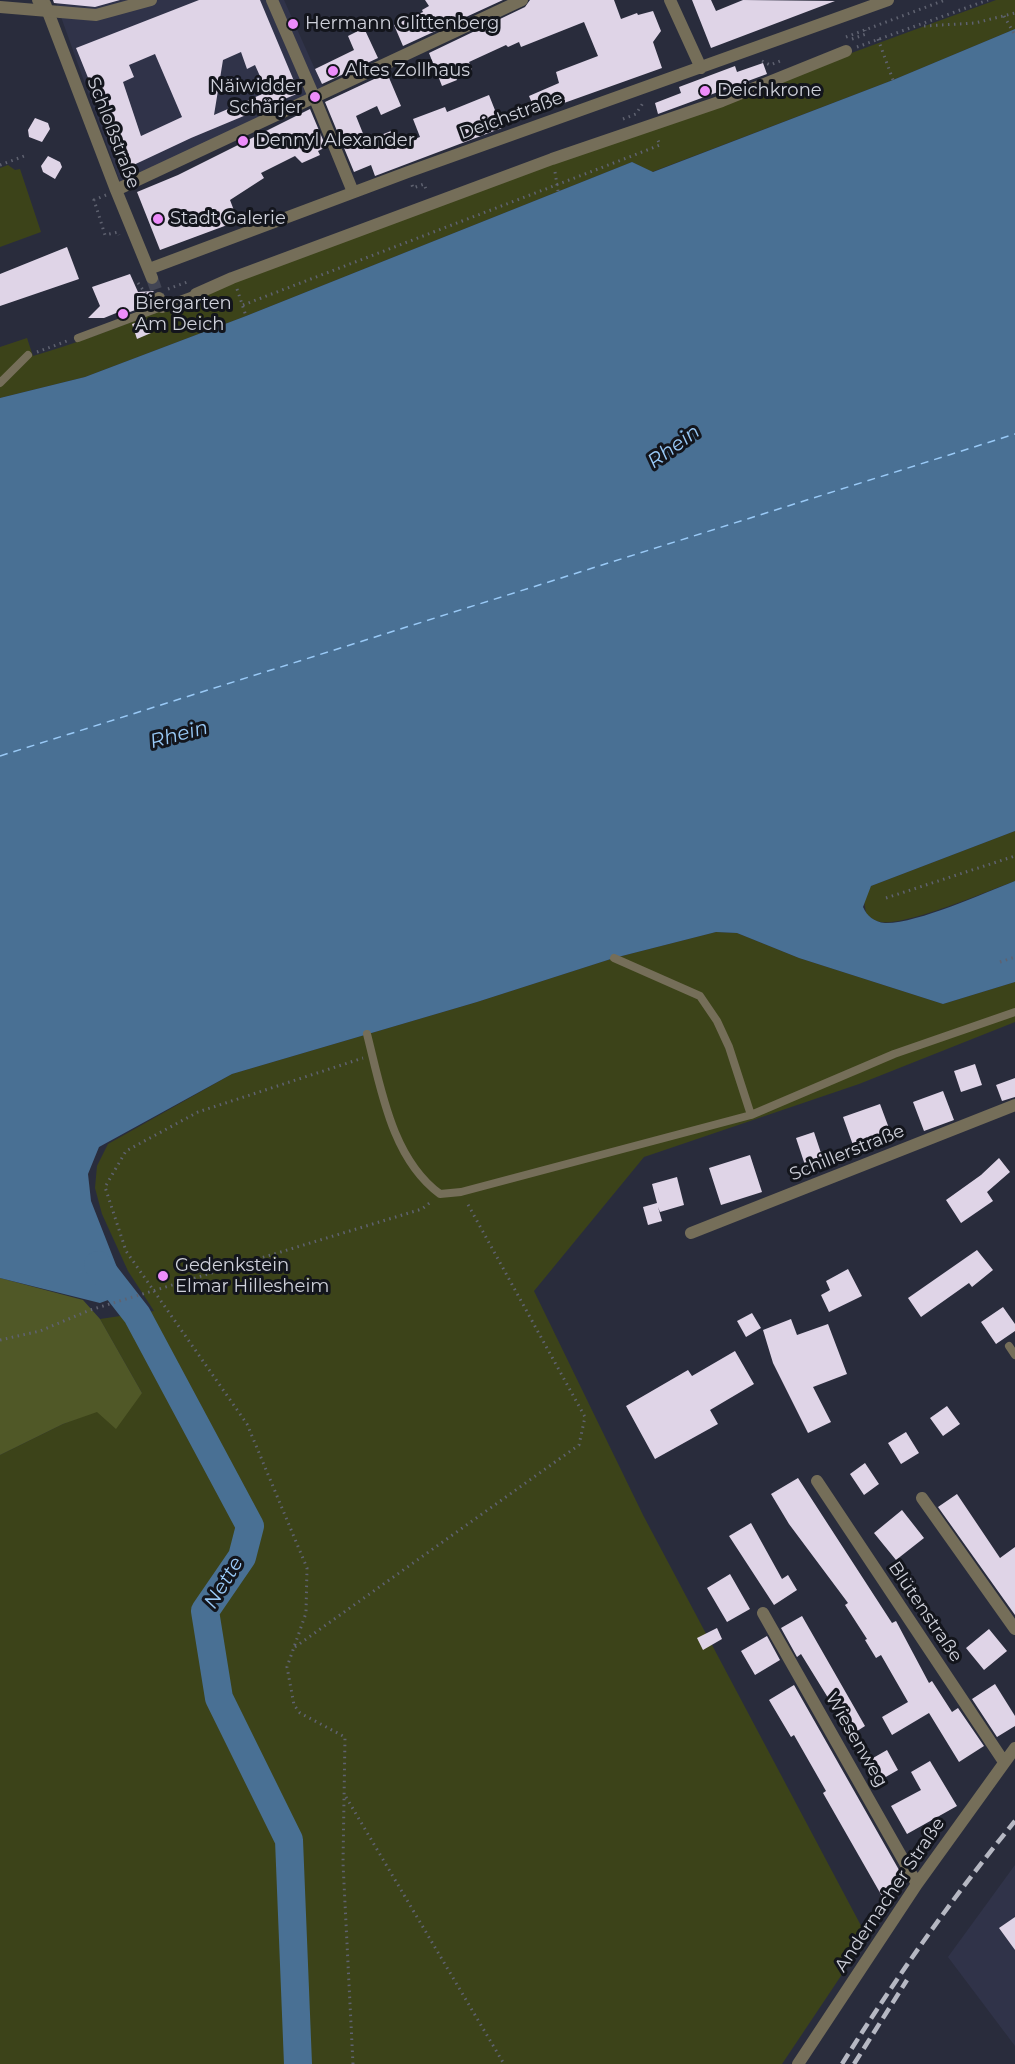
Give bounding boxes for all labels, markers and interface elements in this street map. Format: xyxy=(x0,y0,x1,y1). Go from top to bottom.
place label: Hermann Glittenberg xyxy=(305,13,499,35)
marker: Hermann Glittenberg xyxy=(286,17,300,31)
place label: Altes Zollhaus xyxy=(345,60,470,82)
marker: Altes Zollhaus xyxy=(326,64,340,78)
street label: Schloßstraße xyxy=(82,74,144,192)
place label: Näiwidder Schärjer xyxy=(210,76,303,118)
place label: Deichkrone xyxy=(717,80,822,102)
marker: Deichkrone xyxy=(698,84,712,98)
street label: Deichstraße xyxy=(456,87,566,145)
marker: Näiwidder Schärjer xyxy=(308,90,322,104)
place label: Dennyl Alexander xyxy=(255,130,415,152)
marker: Dennyl Alexander xyxy=(236,134,250,148)
place label: Stadt Galerie xyxy=(170,208,286,230)
marker: Stadt Galerie xyxy=(151,212,165,226)
place label: Biergarten Am Deich xyxy=(135,293,232,336)
marker: Biergarten Am Deich xyxy=(116,307,130,321)
water label: Rhein xyxy=(643,420,705,474)
water label: Rhein xyxy=(147,716,211,754)
street label: Schillerstraße xyxy=(786,1120,908,1186)
place label: Gedenkstein Elmar Hillesheim xyxy=(175,1255,329,1298)
marker: Gedenkstein Elmar Hillesheim xyxy=(156,1269,170,1283)
water label: Nette xyxy=(199,1553,249,1613)
street label: Blütenstraße xyxy=(883,1558,967,1666)
street label: Wiesenweg xyxy=(820,1689,892,1791)
street label: Andernacher Straße xyxy=(830,1814,950,1976)

